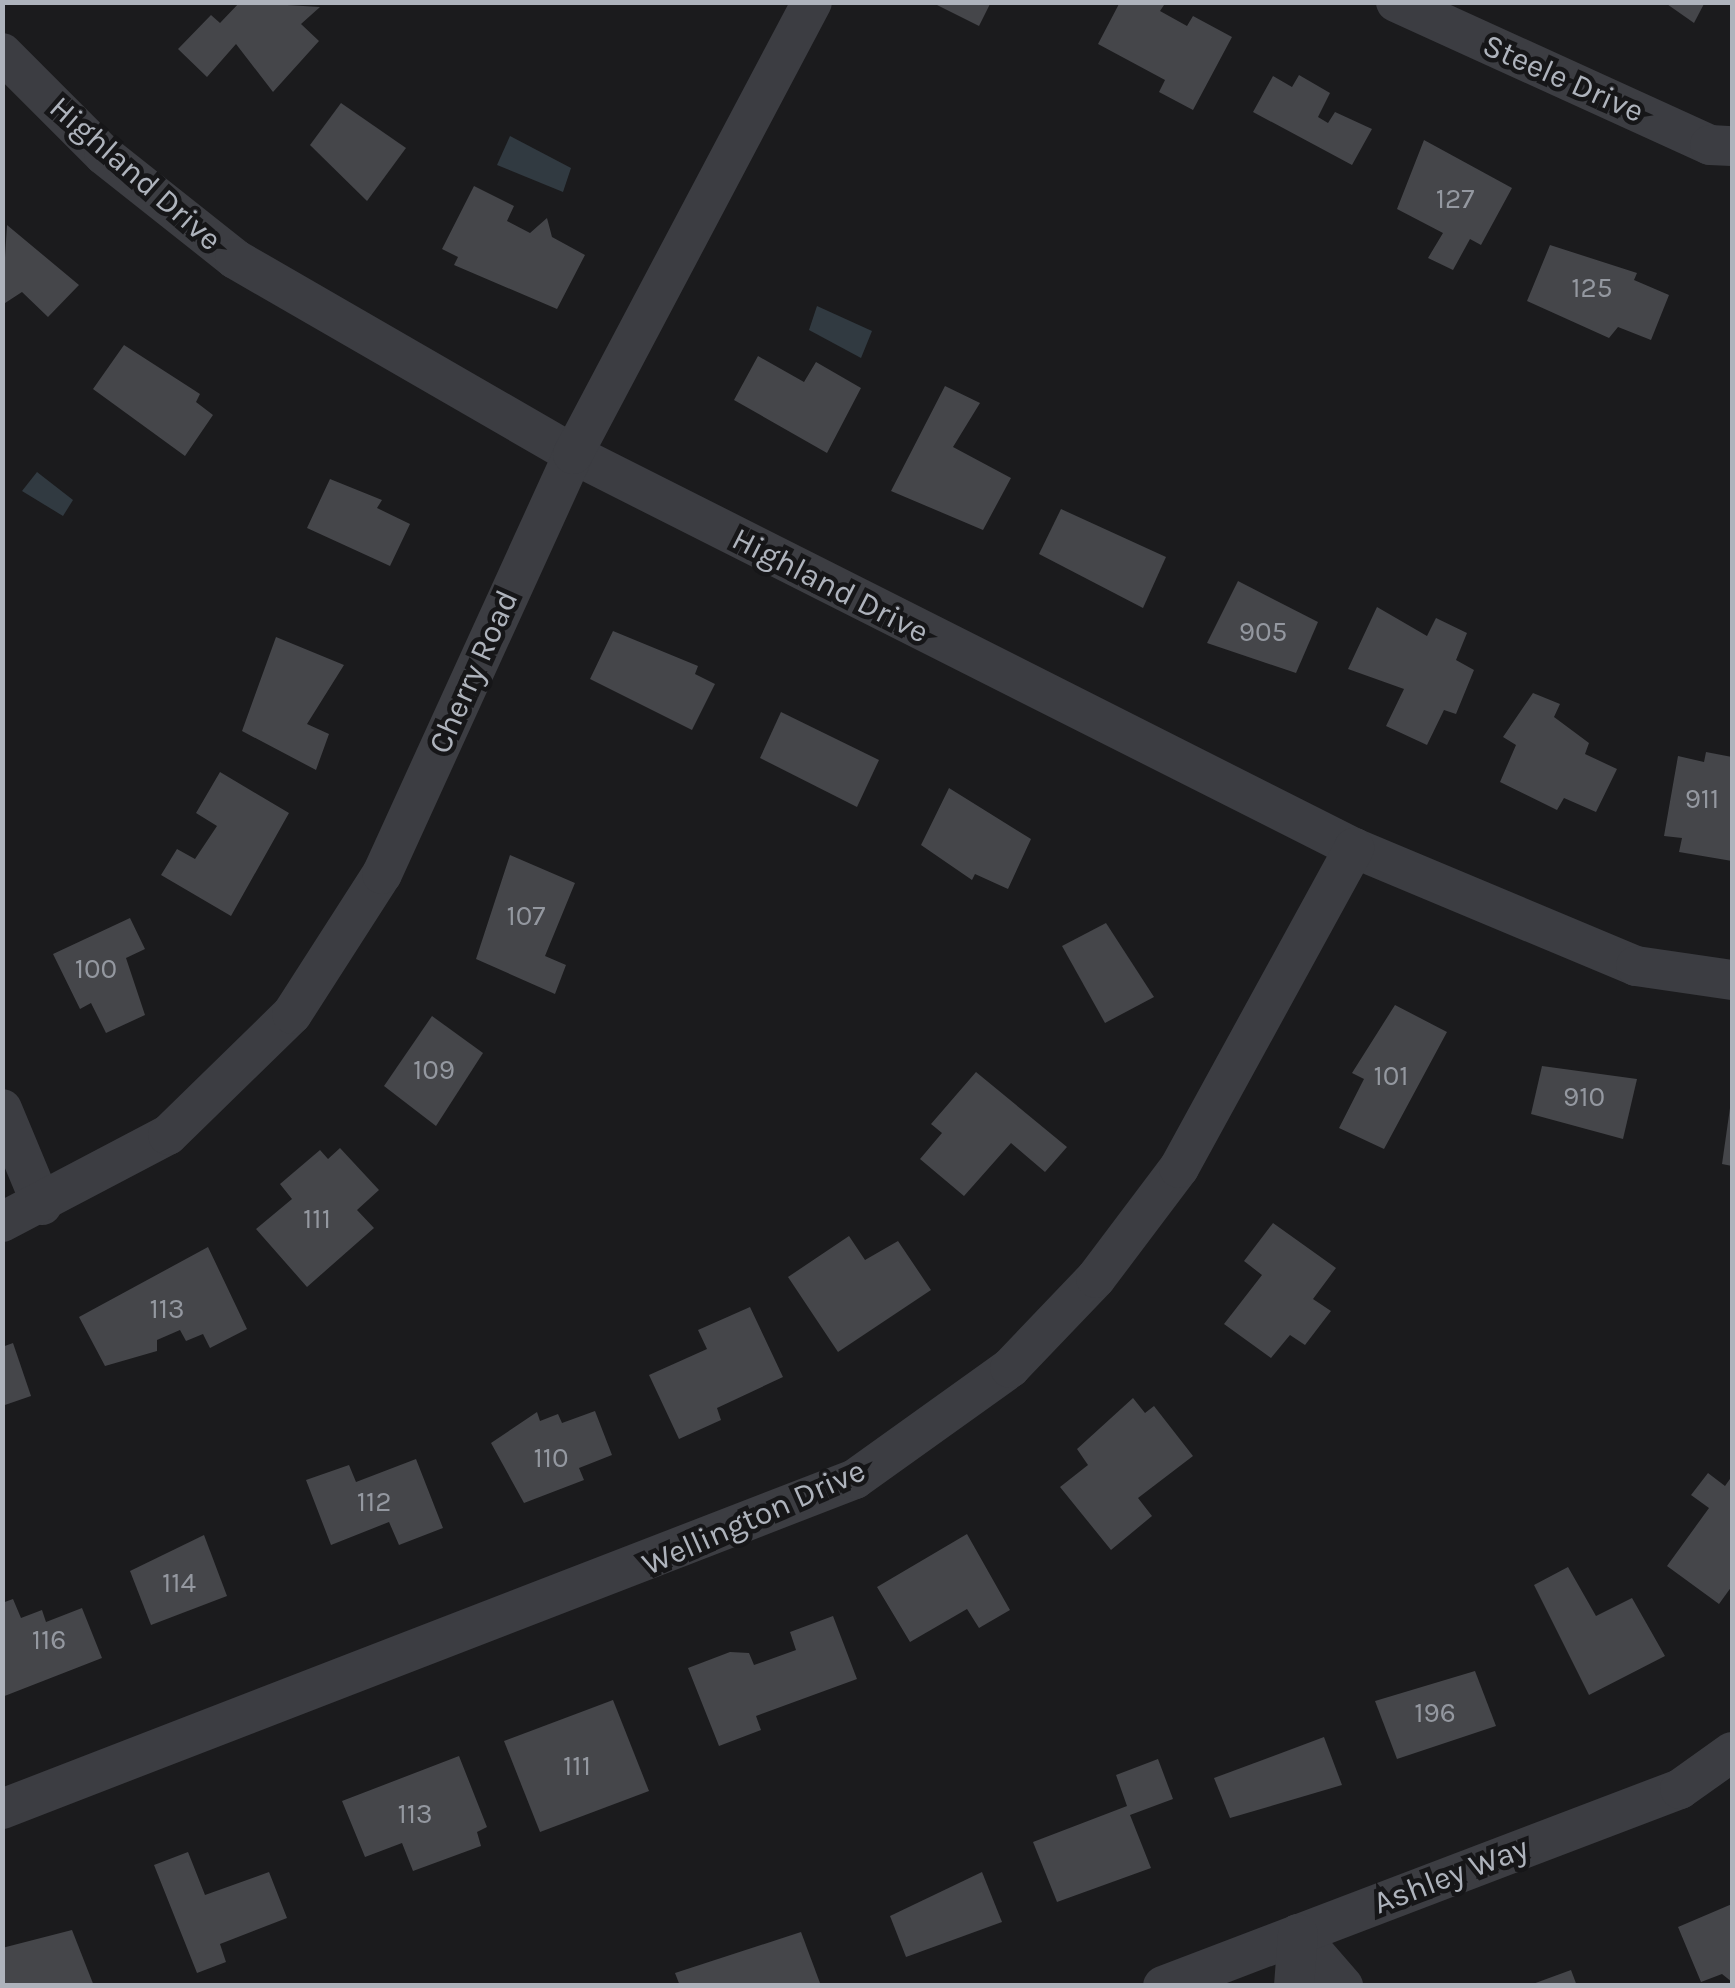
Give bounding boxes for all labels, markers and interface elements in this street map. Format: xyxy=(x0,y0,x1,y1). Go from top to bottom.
street label: Steele Drive xyxy=(1477,26,1649,132)
street label: Highland Drive xyxy=(41,89,229,259)
house number: 127 xyxy=(1436,182,1474,216)
house number: 125 xyxy=(1571,271,1613,305)
street label: Highland Drive xyxy=(725,520,935,652)
street label: Cherry Road xyxy=(421,584,527,760)
house number: 905 xyxy=(1239,615,1287,649)
house number: 911 xyxy=(1685,782,1719,816)
house number: 107 xyxy=(506,899,546,933)
house number: 100 xyxy=(75,952,117,986)
house number: 109 xyxy=(413,1053,455,1087)
house number: 101 xyxy=(1373,1059,1409,1093)
house number: 910 xyxy=(1563,1080,1605,1114)
house number: 111 xyxy=(303,1202,331,1236)
house number: 113 xyxy=(149,1292,185,1326)
house number: 110 xyxy=(533,1441,569,1475)
street label: Wellington Drive xyxy=(637,1452,871,1584)
house number: 112 xyxy=(357,1485,391,1519)
house number: 114 xyxy=(162,1566,196,1600)
house number: 116 xyxy=(32,1623,66,1657)
house number: 196 xyxy=(1414,1696,1456,1730)
house number: 111 xyxy=(563,1749,591,1783)
house number: 113 xyxy=(397,1797,433,1831)
street label: Ashley Way xyxy=(1368,1829,1534,1923)

